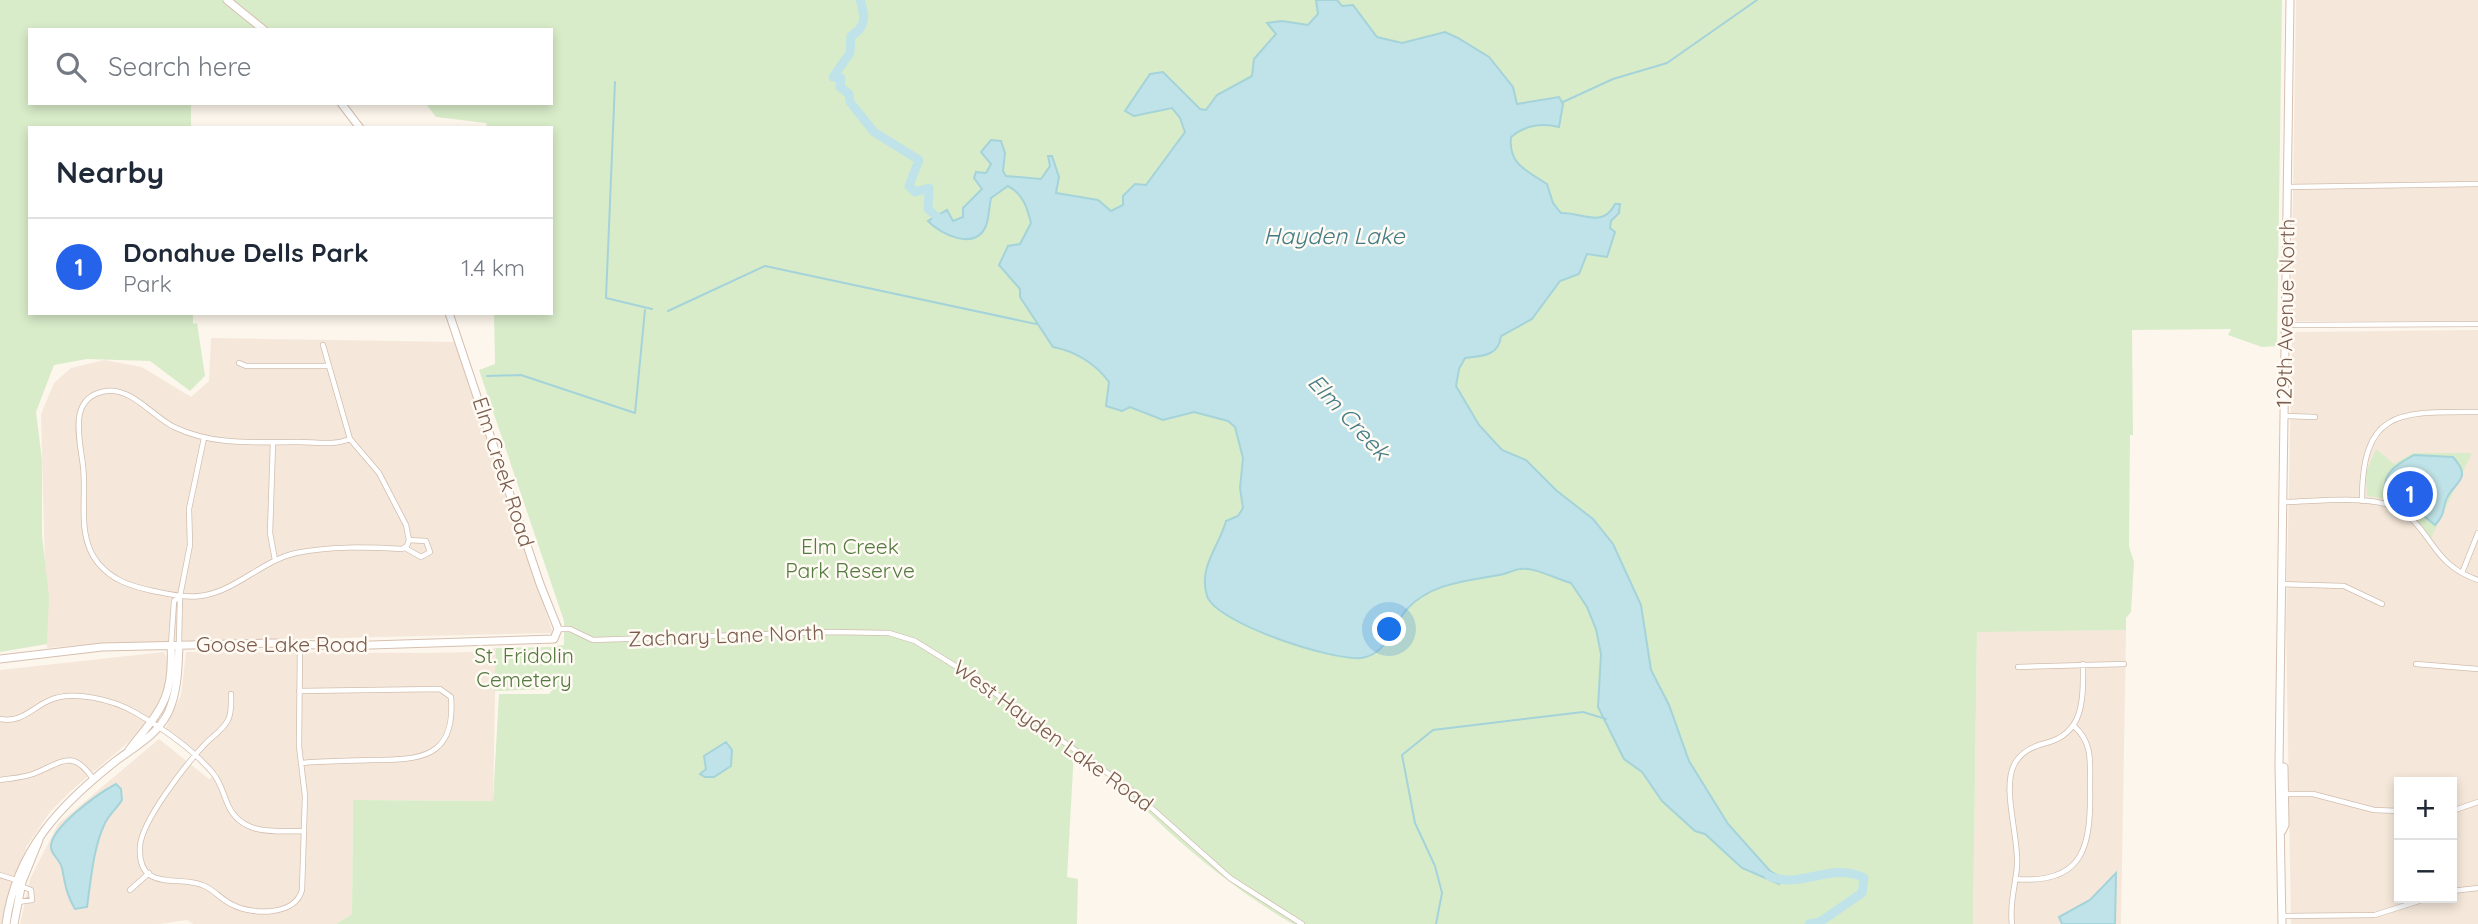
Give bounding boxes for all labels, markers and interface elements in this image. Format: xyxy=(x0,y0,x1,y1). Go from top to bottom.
search box xyxy=(28,28,553,105)
icon: search xyxy=(52,48,90,86)
text: Search here xyxy=(108,50,252,83)
text: Nearby xyxy=(56,153,164,191)
street label: 129th Avenue North xyxy=(2270,218,2300,407)
water label: Hayden Lake xyxy=(1264,221,1405,250)
text: Donahue Dells Park xyxy=(123,236,369,269)
text: 1 xyxy=(75,253,83,282)
text: 1.4 km xyxy=(461,253,525,282)
text: Park xyxy=(123,269,172,298)
water label: Elm Creek xyxy=(1302,368,1398,467)
street label: Elm Creek Road xyxy=(468,394,540,550)
pin: 1 xyxy=(2387,468,2433,520)
park label: Elm Creek Park Reserve xyxy=(785,533,915,583)
your location xyxy=(1372,612,1406,646)
street label: Zachary Lane North xyxy=(627,619,824,651)
street label: Goose Lake Road xyxy=(196,631,368,657)
park label: St. Fridolin Cemetery xyxy=(474,642,574,692)
street label: West Hayden Lake Road xyxy=(948,654,1159,817)
map controls xyxy=(2394,777,2457,903)
button: + xyxy=(2394,777,2457,840)
button: − xyxy=(2394,840,2457,903)

